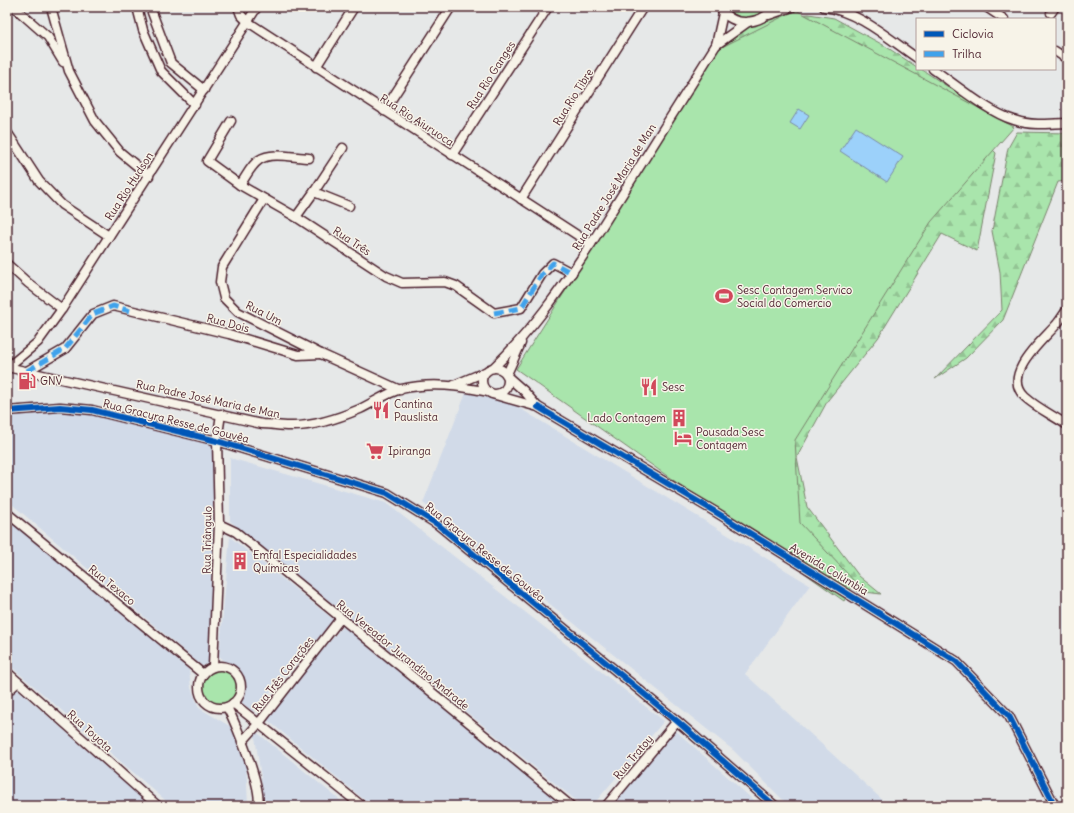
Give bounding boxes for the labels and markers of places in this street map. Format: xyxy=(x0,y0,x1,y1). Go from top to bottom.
place label: Sesc Contagem Servico Social do Comercio xyxy=(737,283,852,310)
sports icon: Sesc Contagem Servico Social do Comercio xyxy=(714,286,734,306)
fuel station icon: GNV xyxy=(17,371,37,391)
place label: GNV xyxy=(40,374,63,388)
restaurant icon: Sesc xyxy=(639,377,659,397)
place label: Sesc xyxy=(662,380,685,394)
place label: Cantina Pauslista xyxy=(394,397,438,424)
restaurant icon: Cantina Pauslista xyxy=(371,400,391,420)
building icon: Lado Contagem xyxy=(669,408,689,428)
place label: Lado Contagem xyxy=(587,411,666,425)
place label: Pousada Sesc Contagem xyxy=(696,425,765,452)
hotel icon: Pousada Sesc Contagem xyxy=(673,428,693,448)
supermarket icon: Ipiranga xyxy=(365,441,385,461)
place label: Ipiranga xyxy=(388,444,431,458)
place label: Emfal Especialidades Químicas xyxy=(253,548,357,575)
building icon: Emfal Especialidades Químicas xyxy=(230,551,250,571)

